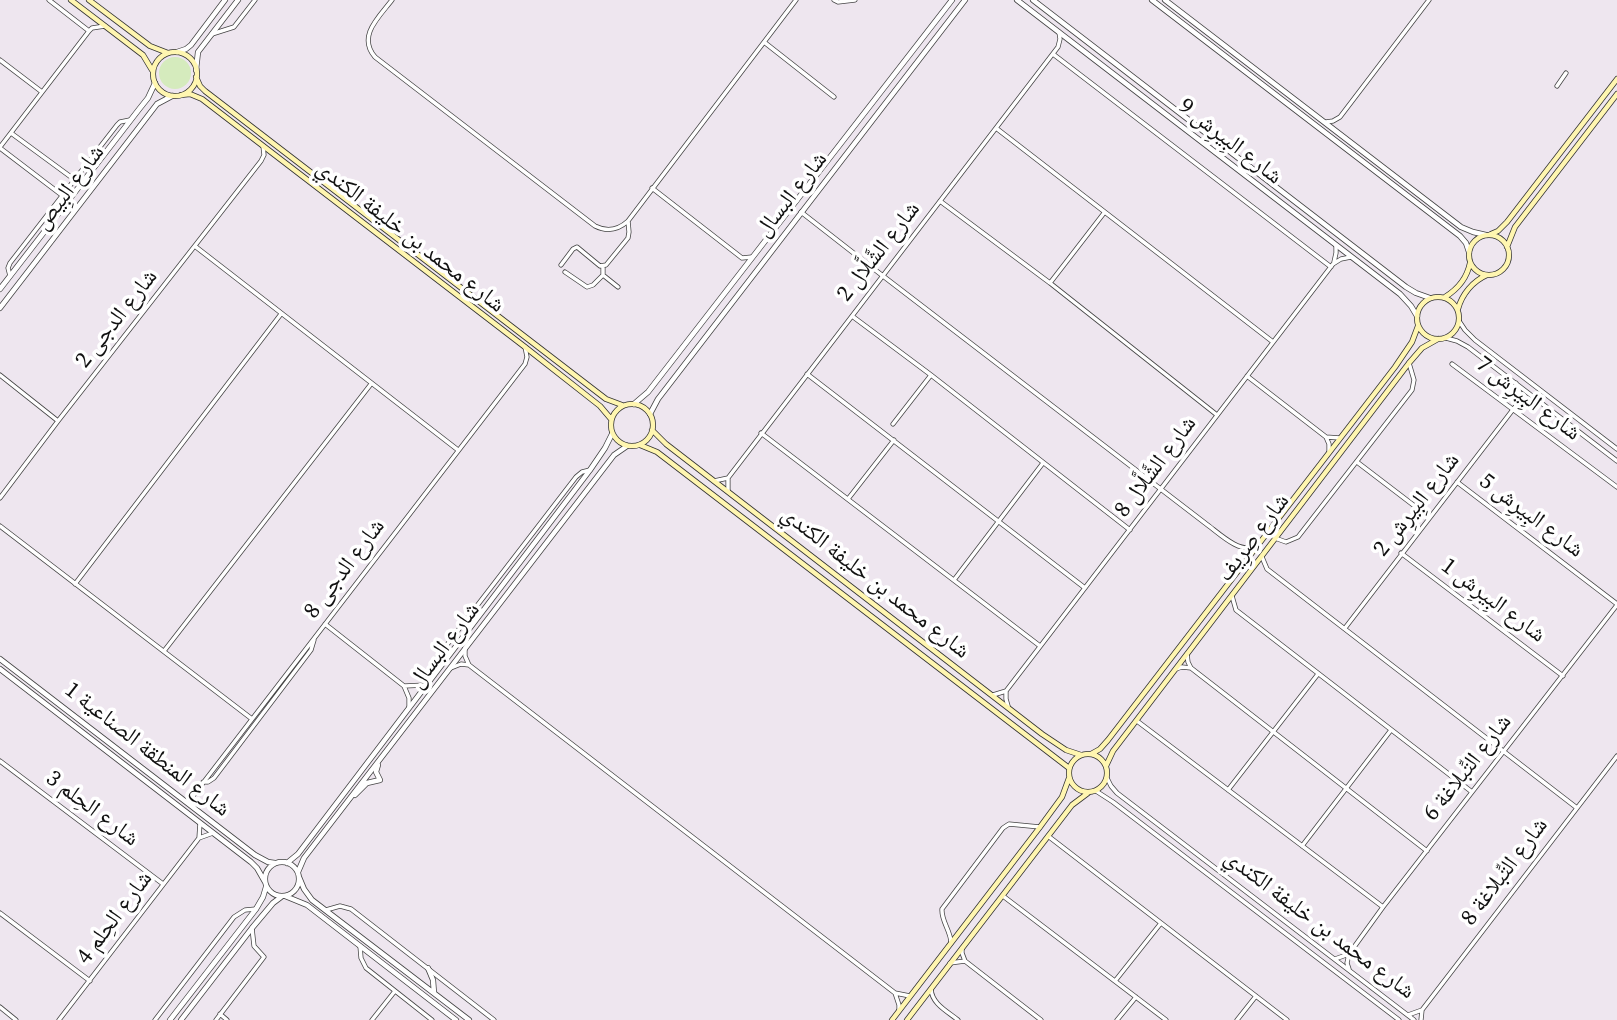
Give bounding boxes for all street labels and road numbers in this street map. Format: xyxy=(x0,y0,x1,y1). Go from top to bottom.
street label: شارع البِيرِش 9 xyxy=(1173,93,1287,191)
street label: شارع البِيص xyxy=(29,140,111,236)
street label: شارع البسال xyxy=(750,147,834,243)
street label: شارع محمد بن خليفة الكندي xyxy=(310,155,510,319)
street label: شارع الشَّلَّال 2 xyxy=(831,197,927,307)
street label: شارع الدجى 2 xyxy=(70,264,164,374)
street label: شارع البِيرِش 7 xyxy=(1470,351,1586,447)
street label: شارع الشَّلَّال 8 xyxy=(1109,411,1203,523)
street label: شارع البِيرِش 2 xyxy=(1368,448,1466,562)
street label: شارع البِيرِش 5 xyxy=(1473,468,1589,564)
street label: شارع صِرِيف xyxy=(1212,489,1296,587)
street label: شارع محمد بن خليفة الكندي xyxy=(775,501,975,665)
street label: شارع الدجى 8 xyxy=(299,514,391,624)
street label: شارع البِيرِش 1 xyxy=(1435,553,1551,649)
street label: شارع البسال xyxy=(404,597,486,695)
street label: شارع المنطقة الصناعية 1 xyxy=(59,677,235,823)
street label: شارع التِّبلاغة 6 xyxy=(1418,709,1518,827)
street label: شارع الحِلم 3 xyxy=(40,765,144,853)
street label: شارع التِّبلاغة 8 xyxy=(1456,813,1554,931)
street label: شارع محمد بن خليفة الكندي xyxy=(1218,844,1420,1006)
street label: شارع الحِلم 4 xyxy=(71,866,159,970)

